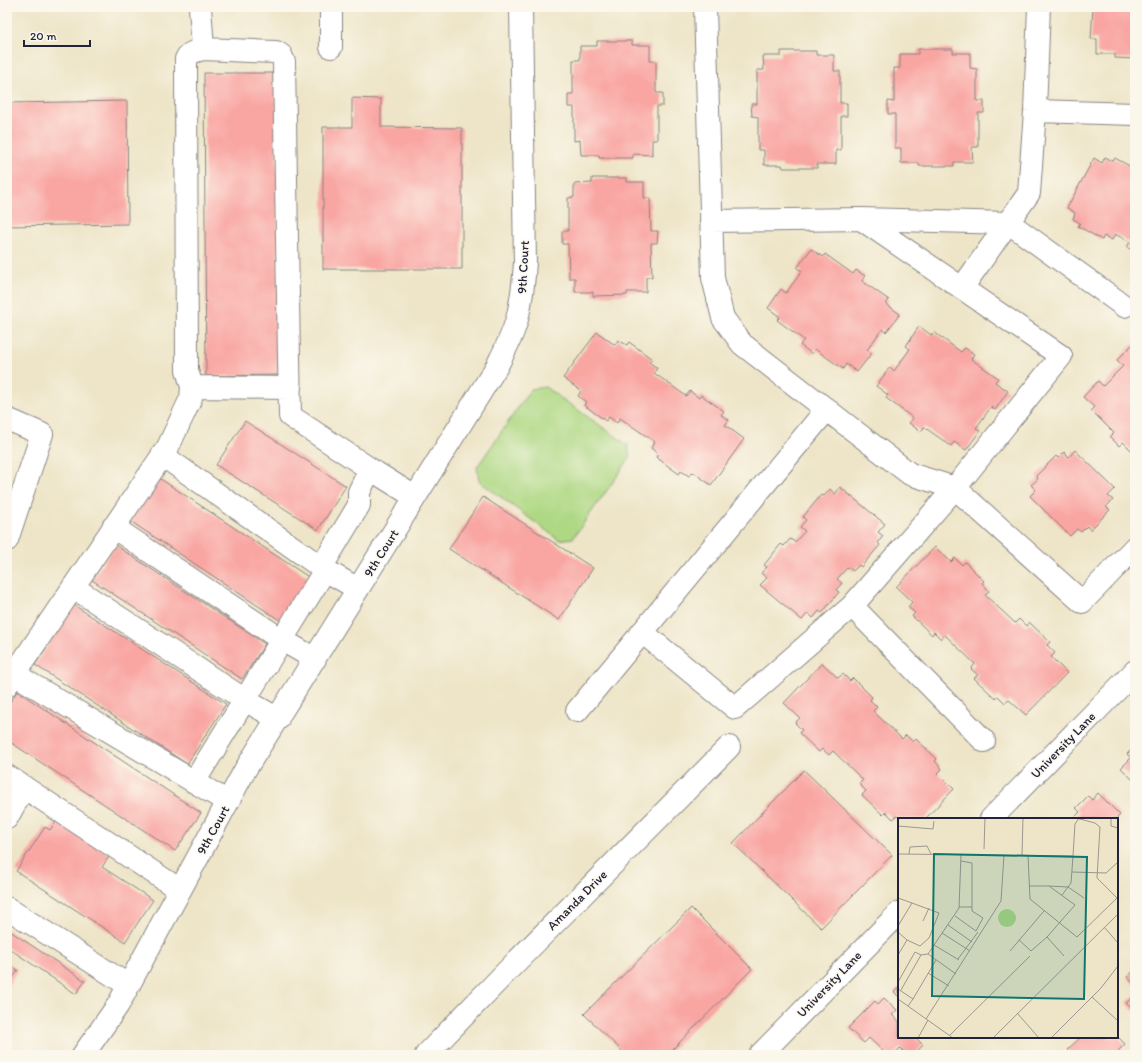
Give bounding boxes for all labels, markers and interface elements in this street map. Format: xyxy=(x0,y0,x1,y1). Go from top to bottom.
scale bar xyxy=(24,22,90,48)
text: 20 m xyxy=(30,29,57,43)
street label: 9th Court xyxy=(514,240,532,294)
street label: 9th Court xyxy=(360,526,402,580)
street label: University Lane xyxy=(1028,709,1098,781)
street label: 9th Court xyxy=(193,803,233,857)
inset map xyxy=(898,818,1118,1038)
street label: Amanda Drive xyxy=(544,867,610,933)
street label: University Lane xyxy=(794,948,864,1020)

